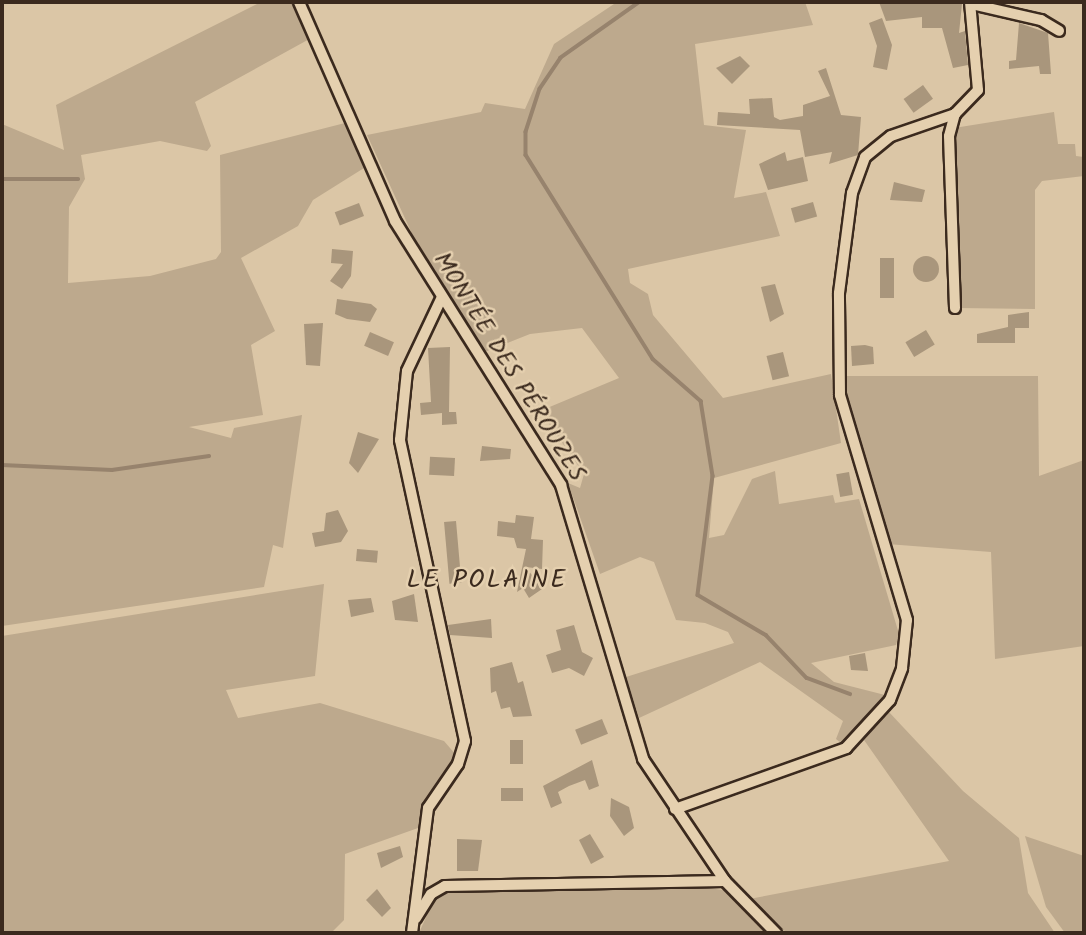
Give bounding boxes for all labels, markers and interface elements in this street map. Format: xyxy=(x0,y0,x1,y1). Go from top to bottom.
street label: MONTÉE DES PÉROUZES xyxy=(427,247,591,487)
district label: LE POLAINE xyxy=(408,565,566,597)

